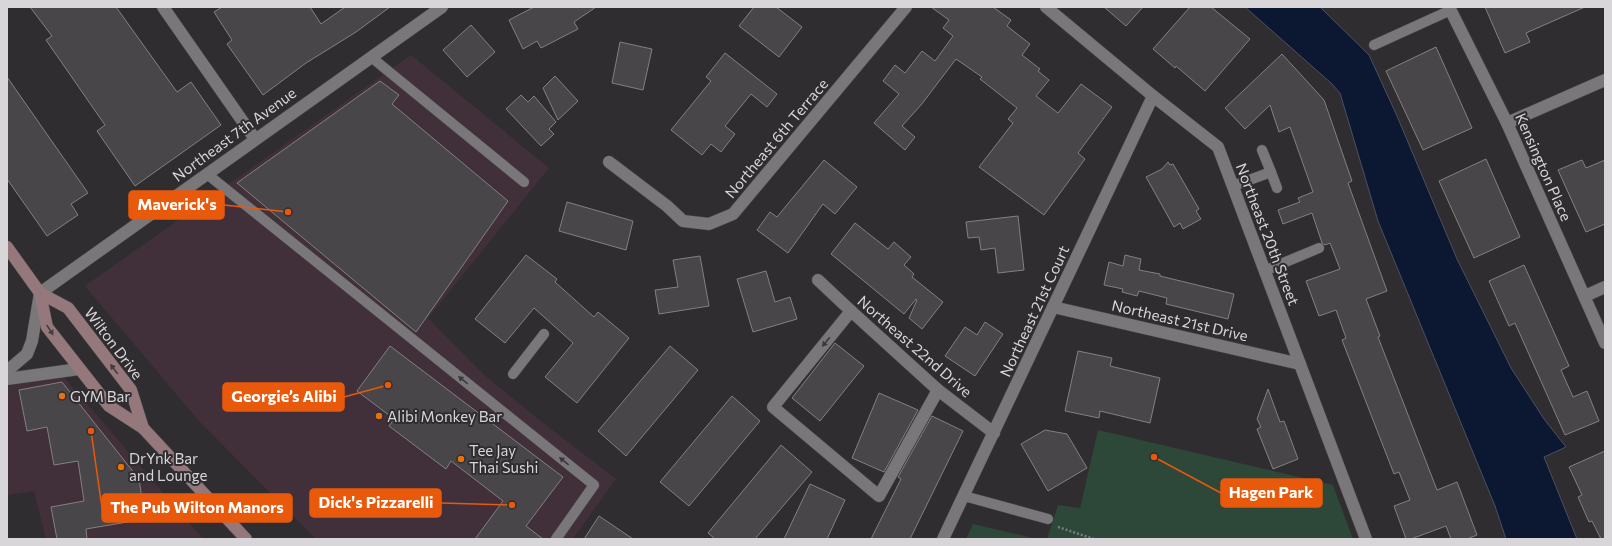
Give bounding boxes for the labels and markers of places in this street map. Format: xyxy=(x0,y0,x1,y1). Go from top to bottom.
callout: Maverick's xyxy=(129,191,224,219)
callout: Georgie’s Alibi xyxy=(223,383,344,411)
place label: GYM Bar xyxy=(70,387,130,405)
marker: GYM Bar xyxy=(57,391,67,401)
place label: Alibi Monkey Bar xyxy=(387,407,502,425)
marker: Alibi Monkey Bar xyxy=(374,411,384,421)
place label: Tee Jay Thai Sushi xyxy=(469,441,538,476)
place label: DrYnk Bar and Lounge xyxy=(129,449,207,484)
marker: Tee Jay Thai Sushi xyxy=(456,454,466,464)
marker: DrYnk Bar and Lounge xyxy=(116,462,126,472)
callout: Hagen Park xyxy=(1221,479,1322,507)
callout: Dick's Pizzarelli xyxy=(310,489,441,517)
callout: The Pub Wilton Manors xyxy=(102,494,292,522)

